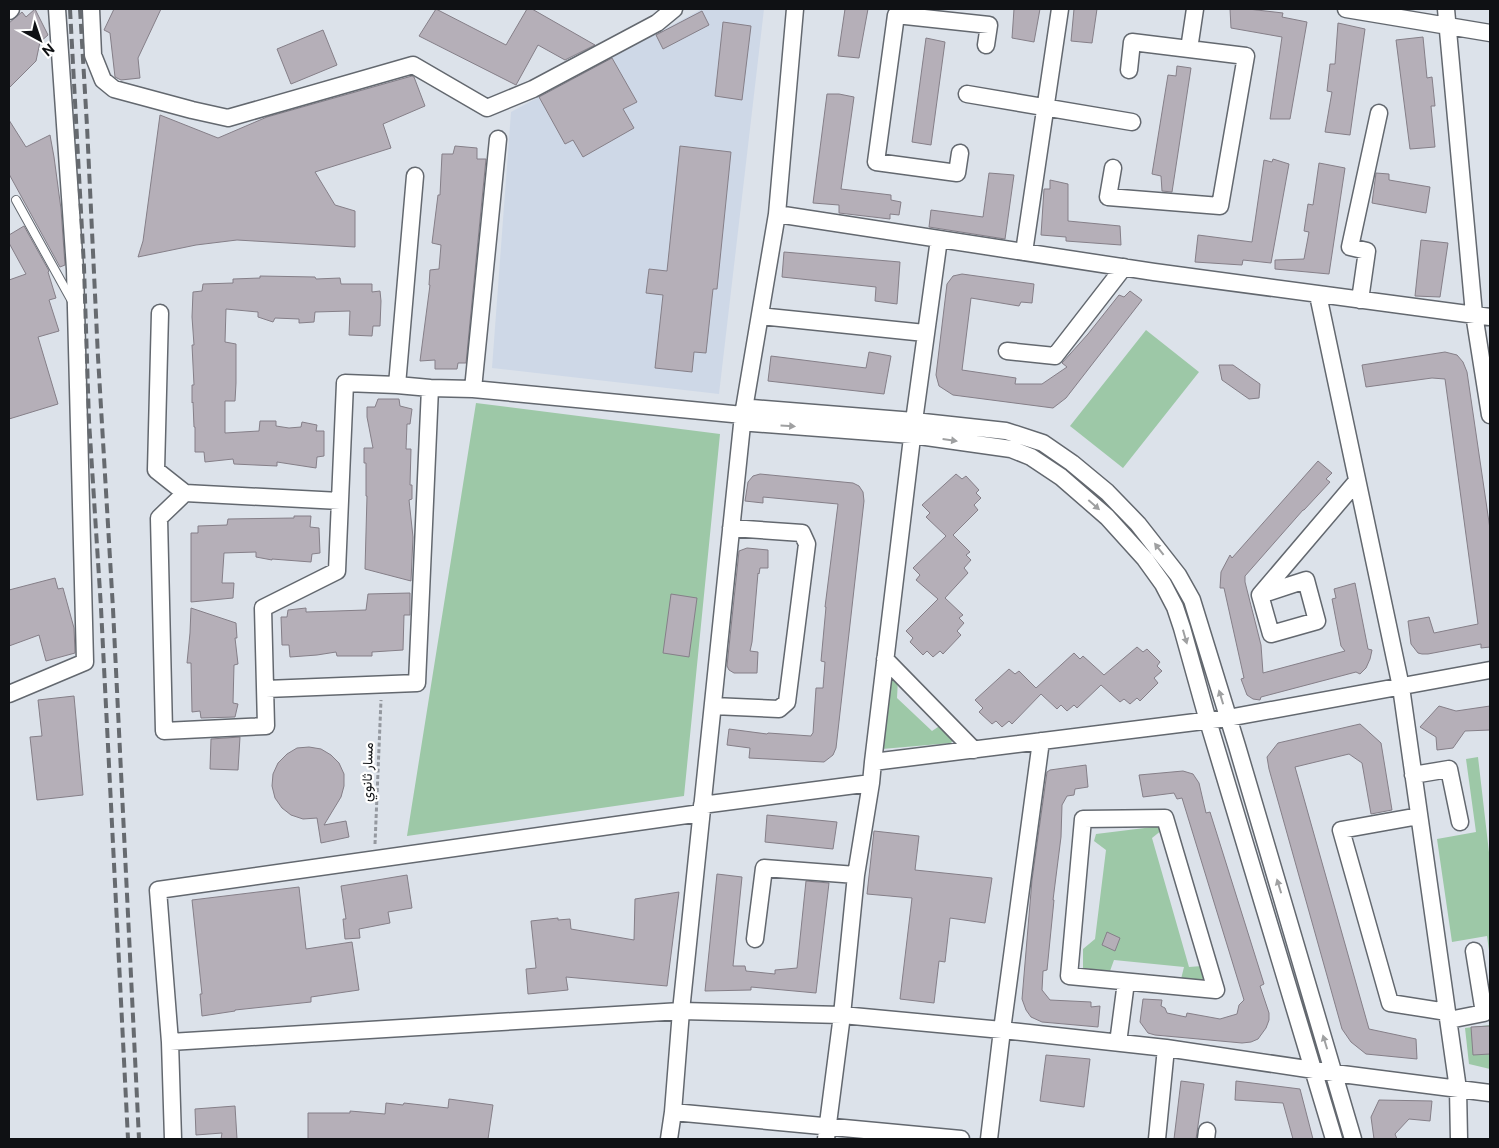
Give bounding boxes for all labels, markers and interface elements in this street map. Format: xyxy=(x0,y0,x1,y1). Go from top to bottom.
north arrow xyxy=(15,15,65,65)
text: N xyxy=(39,40,58,60)
one-way arrow xyxy=(780,422,796,430)
one-way arrow xyxy=(942,437,958,445)
one-way arrow xyxy=(1087,500,1100,511)
one-way arrow xyxy=(1153,543,1164,556)
one-way arrow xyxy=(1181,629,1189,644)
one-way arrow xyxy=(1217,690,1225,705)
street label: مسار ثانوي xyxy=(358,742,380,802)
one-way arrow xyxy=(1274,879,1282,894)
one-way arrow xyxy=(1320,1034,1328,1049)

